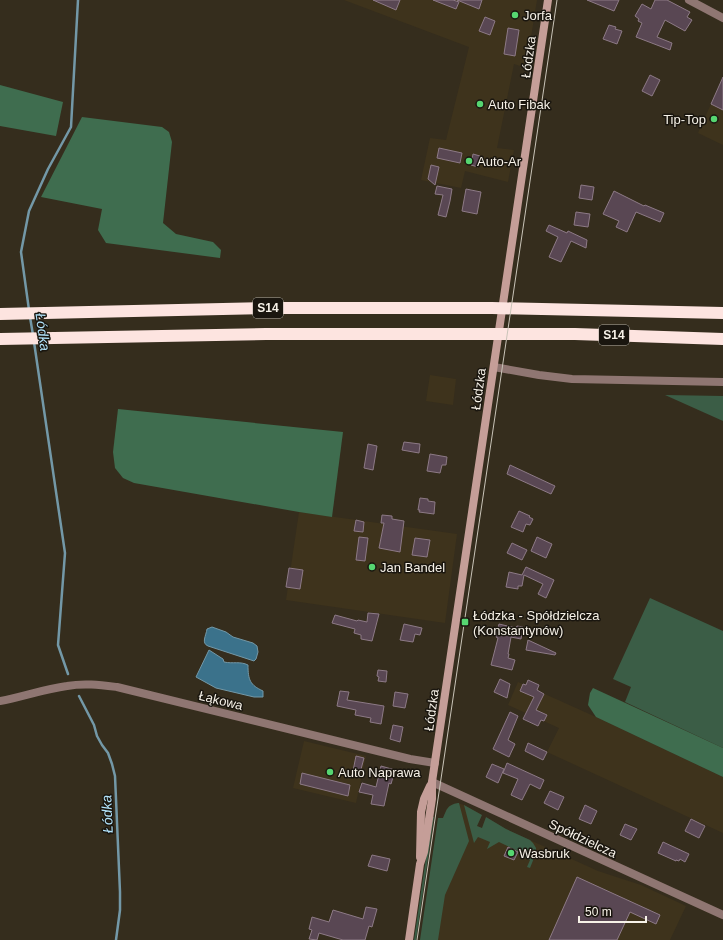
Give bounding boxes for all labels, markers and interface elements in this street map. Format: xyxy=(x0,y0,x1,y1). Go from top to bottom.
place label: Jorfa xyxy=(523,8,553,23)
marker: Jorfa xyxy=(510,10,520,20)
street label: Łódzka xyxy=(518,35,539,79)
place label: Auto Fibak xyxy=(488,97,551,112)
marker: Auto Fibak xyxy=(475,99,485,109)
place label: Tip-Top xyxy=(663,112,706,127)
marker: Tip-Top xyxy=(709,114,719,124)
place label: Auto-Ar xyxy=(477,154,522,169)
marker: Auto-Ar xyxy=(464,156,474,166)
road number: S14 xyxy=(253,298,283,318)
water label: Łódka xyxy=(32,312,54,352)
road number: S14 xyxy=(599,325,629,345)
street label: Łódzka xyxy=(468,367,489,411)
place label: Jan Bandel xyxy=(380,560,445,575)
marker: Jan Bandel xyxy=(367,562,377,572)
place label: Łódzka - Spółdzielcza (Konstantynów) xyxy=(473,608,600,638)
marker: Łódzka - Spółdzielcza (Konstantynów) xyxy=(460,617,470,627)
street label: Łąkowa xyxy=(197,688,245,713)
street label: Łódzka xyxy=(421,688,442,732)
place label: Auto Naprawa xyxy=(338,765,421,780)
marker: Auto Naprawa xyxy=(325,767,335,777)
water label: Łódka xyxy=(98,794,116,833)
street label: Spółdzielcza xyxy=(547,816,620,861)
place label: Wasbruk xyxy=(519,846,570,861)
marker: Wasbruk xyxy=(506,848,516,858)
scale bar xyxy=(579,898,646,924)
text: 50 m xyxy=(585,905,612,919)

